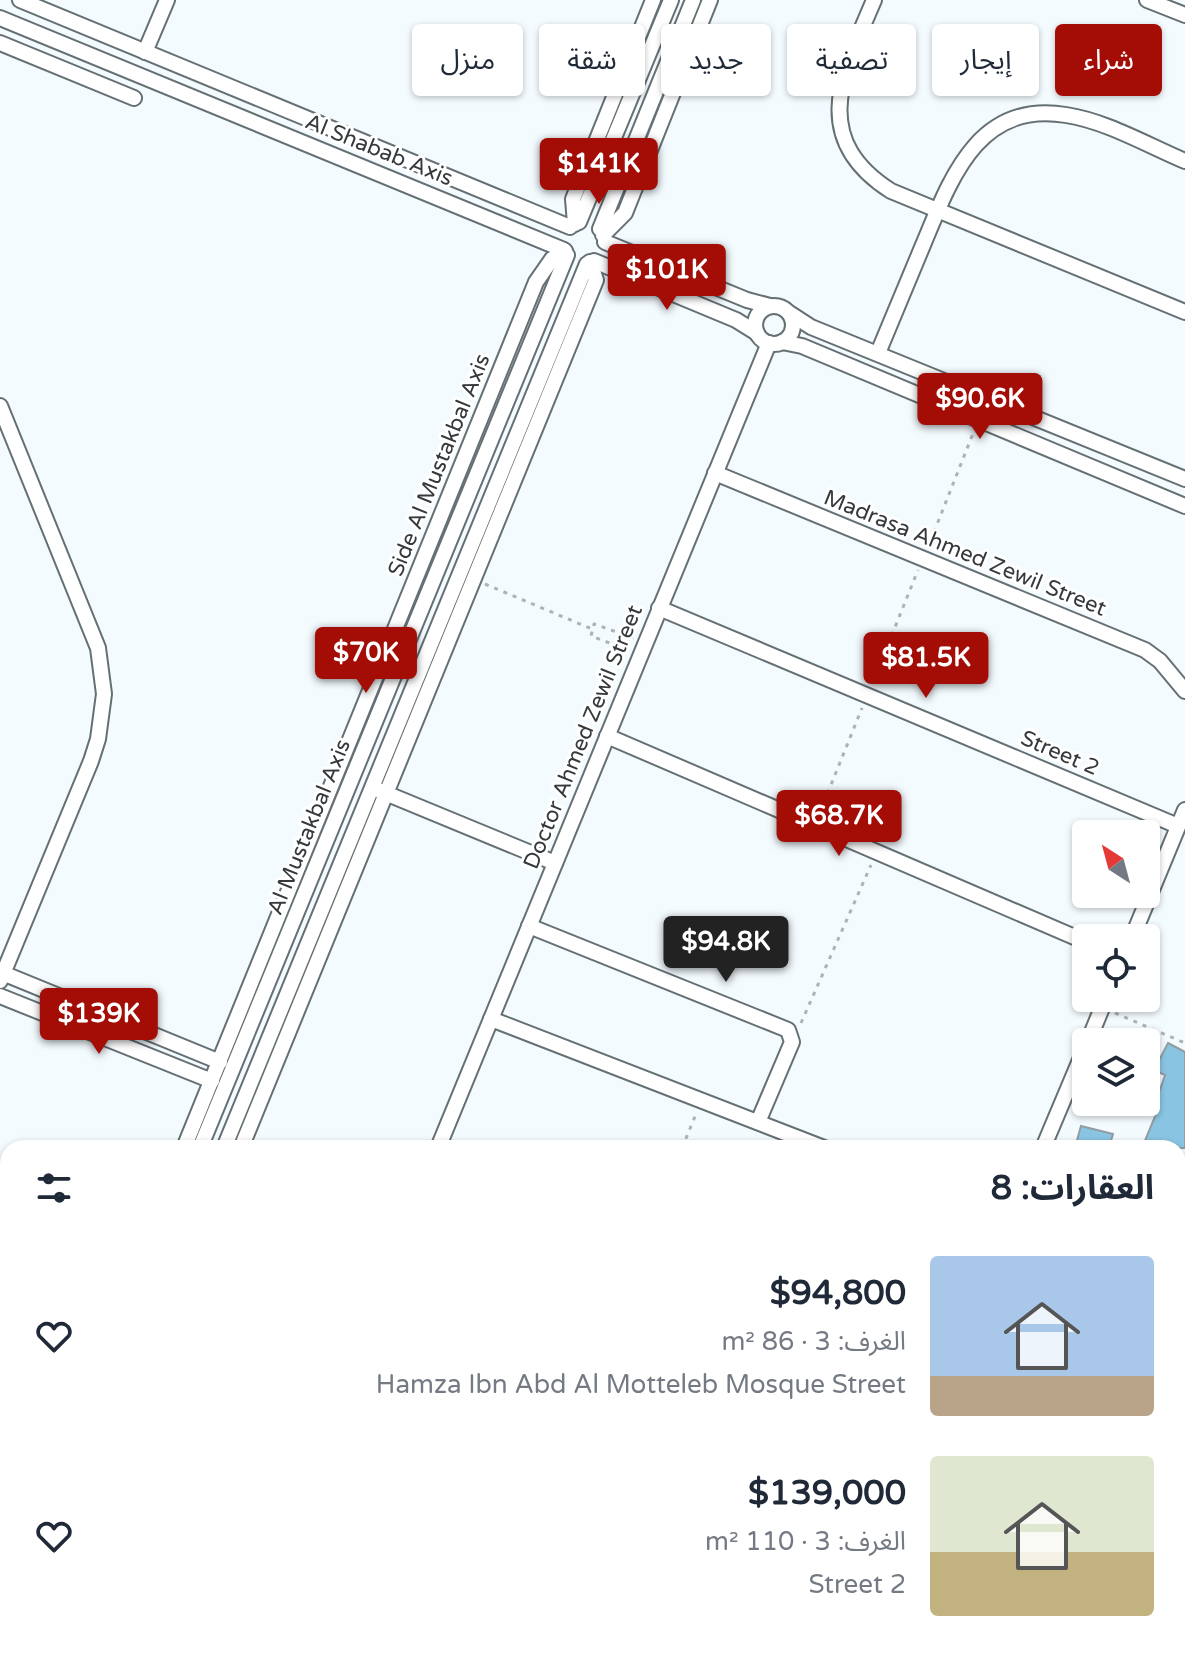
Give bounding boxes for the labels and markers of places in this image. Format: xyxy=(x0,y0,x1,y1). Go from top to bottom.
pin: $141K xyxy=(543,138,655,206)
pin: $101K xyxy=(611,244,723,312)
pin: $90.6K xyxy=(915,373,1045,441)
pin: $70K xyxy=(319,627,413,695)
pin: $81.5K xyxy=(861,632,991,700)
pin: $68.7K xyxy=(774,790,904,858)
pin: $94.8K xyxy=(661,916,791,984)
pin: $139K xyxy=(43,988,155,1056)

